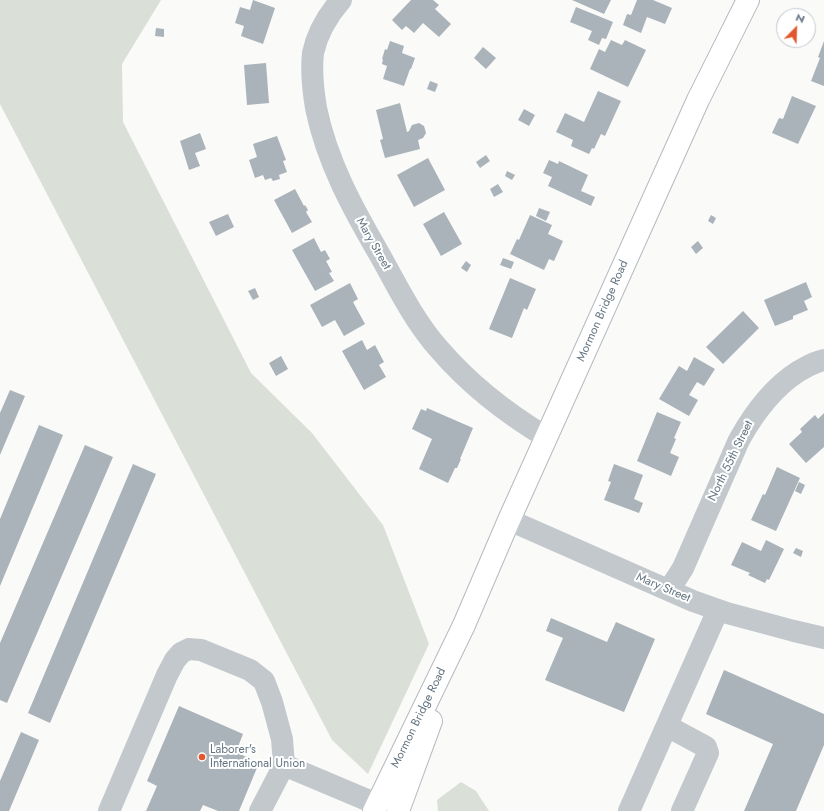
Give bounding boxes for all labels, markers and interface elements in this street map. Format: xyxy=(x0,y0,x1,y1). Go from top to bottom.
north arrow xyxy=(776,8,816,48)
text: N xyxy=(793,9,807,27)
street label: Mary Street xyxy=(352,216,394,272)
street label: Mormon Bridge Road xyxy=(574,258,632,364)
street label: North 55th Street xyxy=(705,418,757,504)
street label: Mary Street xyxy=(634,570,692,606)
street label: Mormon Bridge Road xyxy=(389,666,449,770)
place label: Laborer's International Union xyxy=(210,743,305,771)
marker: Laborer's International Union xyxy=(197,752,207,762)

